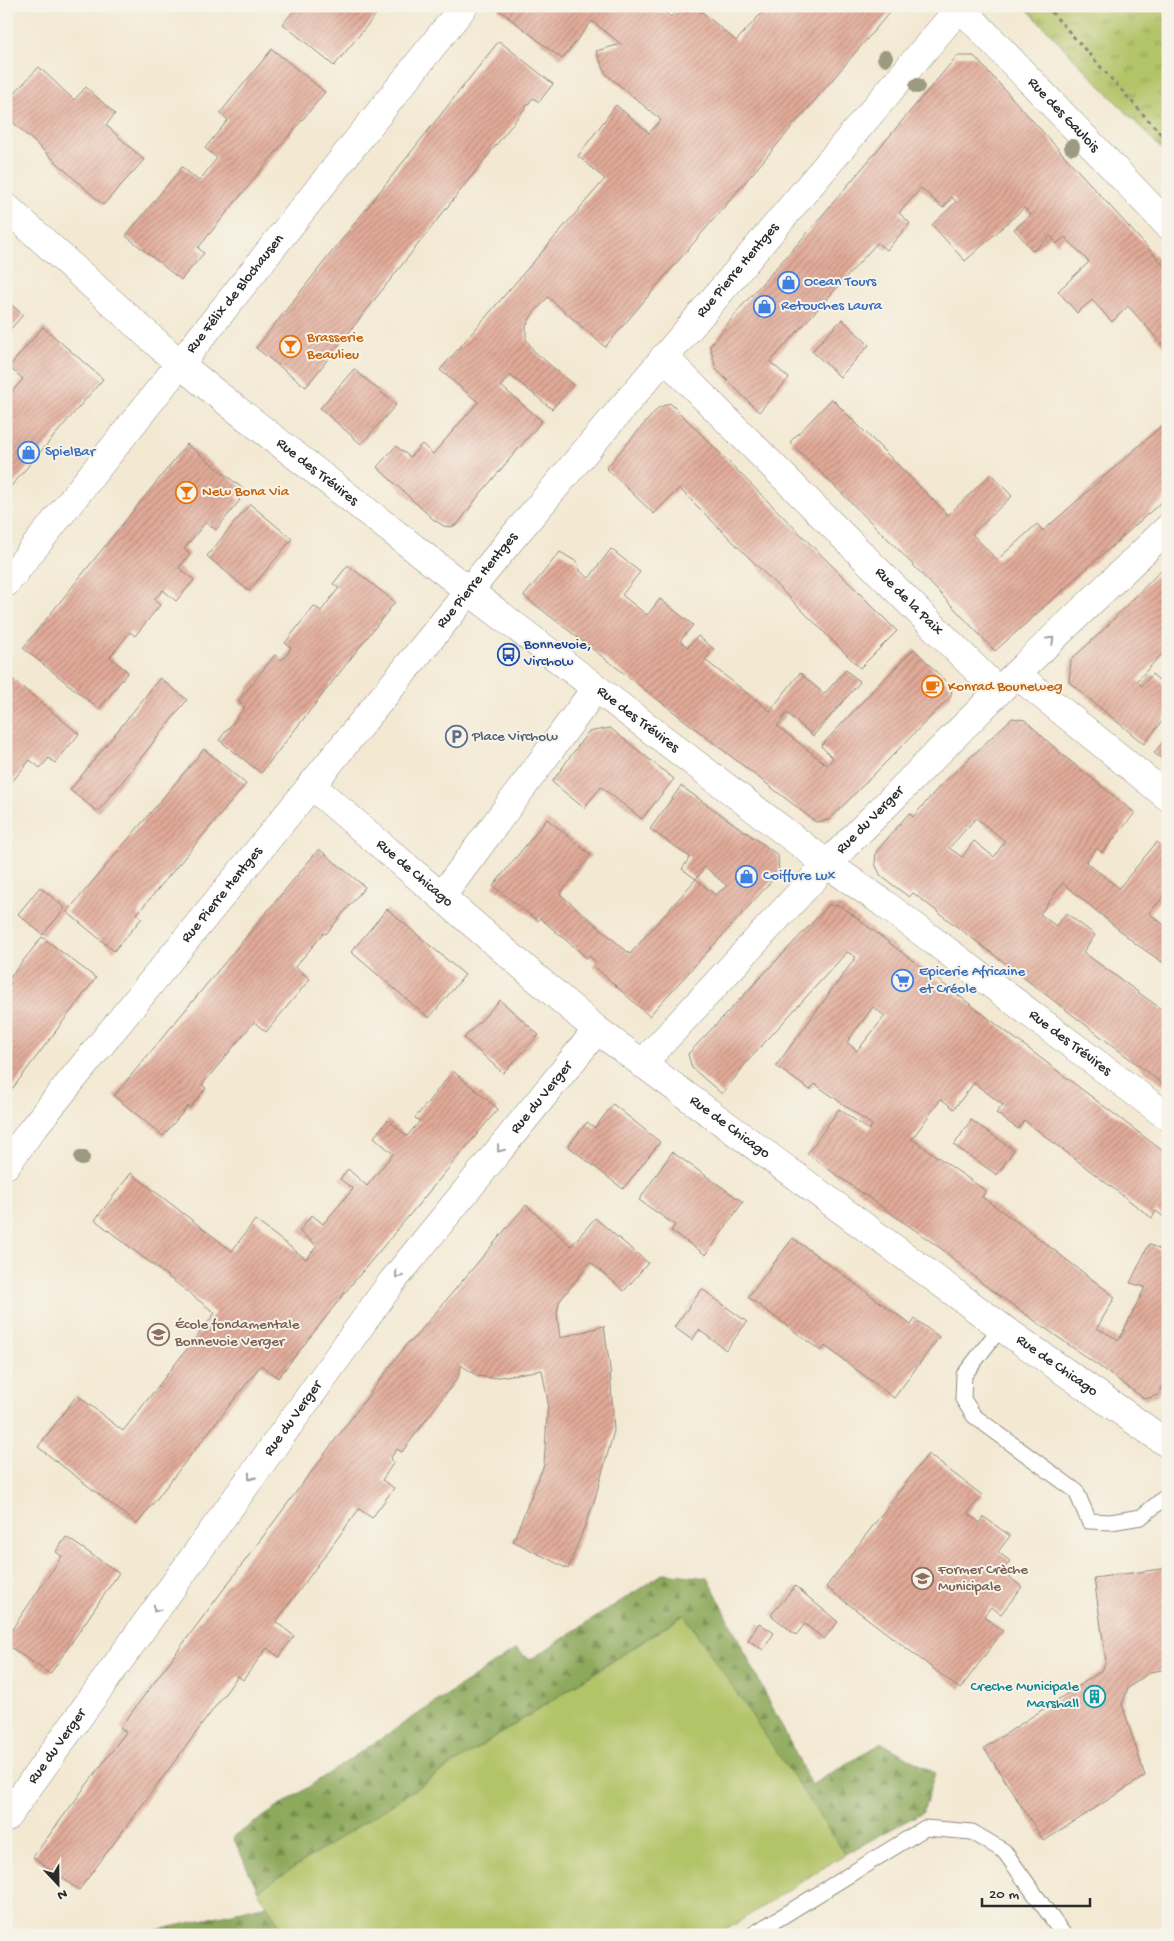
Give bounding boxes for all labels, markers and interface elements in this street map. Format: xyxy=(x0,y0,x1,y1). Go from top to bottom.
street label: Rue des Gaulois xyxy=(1023,74,1103,157)
street label: Rue Pierre Hentges xyxy=(693,219,783,322)
street label: Rue Félix de Blochausen xyxy=(182,231,288,357)
shop icon: Ocean Tours xyxy=(776,270,800,294)
place label: Ocean Tours xyxy=(804,273,877,291)
shop icon: Retouches Laura xyxy=(753,294,777,318)
place label: Retouches Laura xyxy=(781,297,883,315)
place label: Brasserie Beaulieu xyxy=(306,329,364,364)
bar icon: Brasserie Beaulieu xyxy=(279,335,303,359)
street label: Rue des Trévires xyxy=(272,435,362,510)
shop icon: SpielBar xyxy=(17,440,41,464)
place label: SpielBar xyxy=(45,443,97,461)
bar icon: New Bona Via xyxy=(174,480,198,504)
place label: New Bona Via xyxy=(202,483,290,501)
street label: Rue Pierre Hentges xyxy=(433,528,522,632)
street label: Rue de la Paix xyxy=(871,564,947,640)
place label: Bonnevoie, Virchow xyxy=(523,636,592,671)
one-way arrow xyxy=(1046,637,1055,646)
bus stop icon: Bonnevoie, Virchow xyxy=(496,642,520,666)
cafe icon: Konrad Bouneweg xyxy=(920,675,944,699)
place label: Konrad Bouneweg xyxy=(948,678,1062,696)
street label: Rue des Trévires xyxy=(593,682,683,757)
parking icon: Place Virchow xyxy=(444,725,468,749)
place label: Place Virchow xyxy=(471,728,558,746)
street label: Rue du Verger xyxy=(833,781,909,858)
street label: Rue de Chicago xyxy=(372,836,457,912)
street label: Rue Pierre Hentges xyxy=(178,843,267,947)
shop icon: Coiffure Lux xyxy=(735,864,759,888)
place label: Coiffure Lux xyxy=(763,867,836,885)
place label: Epicerie Africaine et Créole xyxy=(919,963,1025,998)
supermarket icon: Epicerie Africaine et Créole xyxy=(891,969,915,993)
street label: Rue des Trévires xyxy=(1025,1006,1115,1081)
street label: Rue du Verger xyxy=(507,1056,578,1138)
street label: Rue de Chicago xyxy=(686,1092,773,1163)
one-way arrow xyxy=(498,1143,506,1152)
one-way arrow xyxy=(395,1269,403,1278)
place label: École fondamentale Bonnevoie Verger xyxy=(174,1316,300,1351)
school or university icon: École fondamentale Bonnevoie Verger xyxy=(147,1322,171,1346)
street label: Rue de Chicago xyxy=(1012,1331,1101,1401)
street label: Rue du Verger xyxy=(260,1376,328,1460)
one-way arrow xyxy=(248,1471,257,1481)
place label: Former Crèche Municipale xyxy=(937,1561,1028,1596)
school or university icon: Former Crèche Municipale xyxy=(910,1567,934,1591)
one-way arrow xyxy=(153,1603,162,1613)
place label: Creche Municipale Marshall xyxy=(970,1678,1079,1713)
building icon: Creche Municipale Marshall xyxy=(1083,1684,1107,1708)
street label: Rue du Verger xyxy=(24,1704,92,1788)
north arrow xyxy=(32,1858,82,1908)
scale bar xyxy=(982,1876,1089,1908)
text: N xyxy=(55,1884,69,1903)
text: 20 m xyxy=(989,1886,1019,1904)

